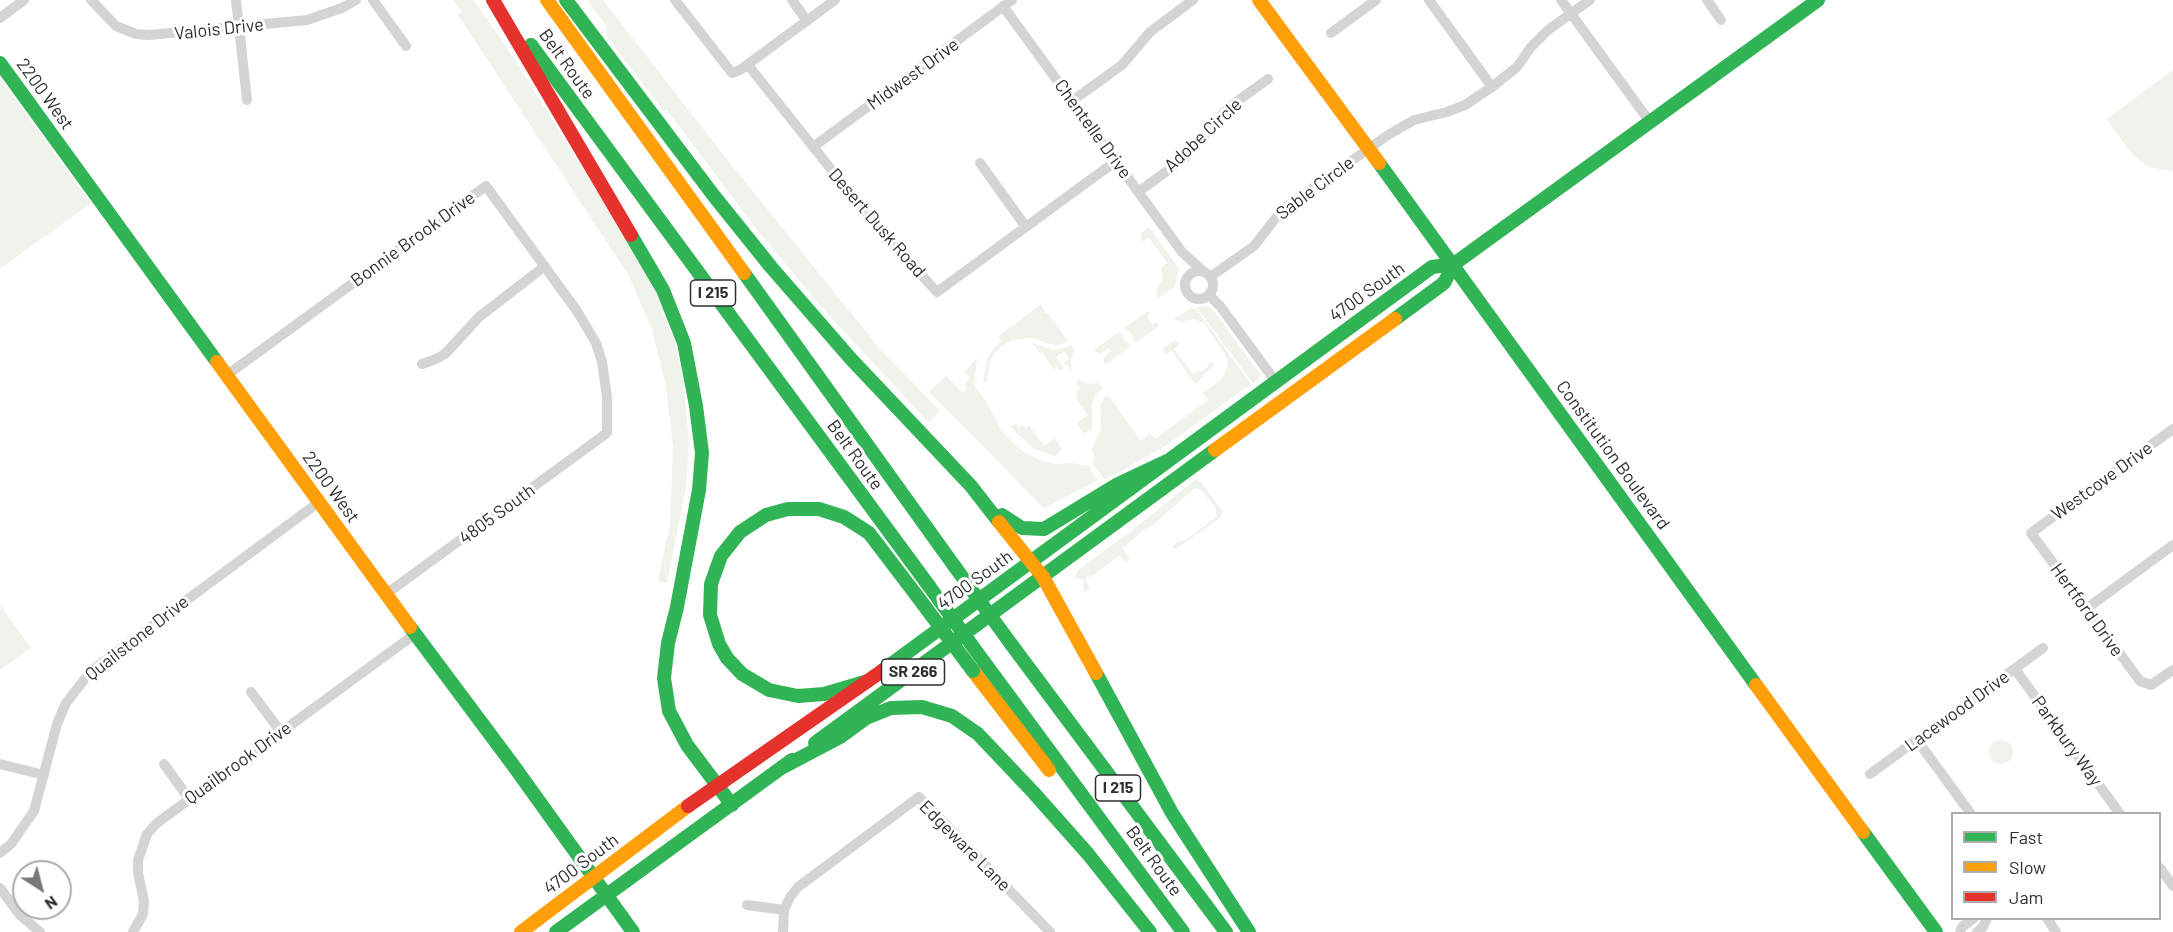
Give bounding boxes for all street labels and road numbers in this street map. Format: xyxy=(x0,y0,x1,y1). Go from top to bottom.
street label: Valois Drive xyxy=(173,14,265,44)
street label: Belt Route xyxy=(534,25,600,103)
street label: Midwest Drive xyxy=(863,33,963,115)
street label: 2200 West xyxy=(12,54,78,134)
street label: Chentelle Drive xyxy=(1050,75,1136,183)
street label: Adobe Circle xyxy=(1160,94,1246,176)
street label: Sable Circle xyxy=(1272,152,1358,224)
street label: Desert Dusk Road xyxy=(824,164,930,282)
street label: Bonnie Brook Drive xyxy=(347,187,479,291)
street label: 4700 South xyxy=(1325,257,1409,327)
road number: I 215 xyxy=(690,280,736,306)
street label: Constitution Boulevard xyxy=(1552,376,1674,534)
street label: Belt Route xyxy=(822,416,888,494)
street label: Westcove Drive xyxy=(2047,437,2157,525)
street label: 2200 West xyxy=(298,447,364,527)
street label: 4805 South xyxy=(455,479,539,549)
street label: 4700 South xyxy=(933,545,1017,615)
street label: Hertford Drive xyxy=(2046,559,2128,661)
street label: Quailstone Drive xyxy=(81,591,193,685)
road number: SR 266 xyxy=(882,659,944,685)
street label: Lacewood Drive xyxy=(1901,666,2013,756)
street label: Parkbury Way xyxy=(2027,692,2107,790)
street label: Quailbrook Drive xyxy=(180,717,296,809)
road number: I 215 xyxy=(1096,775,1140,801)
street label: Edgeware Lane xyxy=(915,796,1015,896)
street label: Belt Route xyxy=(1121,822,1187,900)
street label: 4700 South xyxy=(539,829,623,899)

